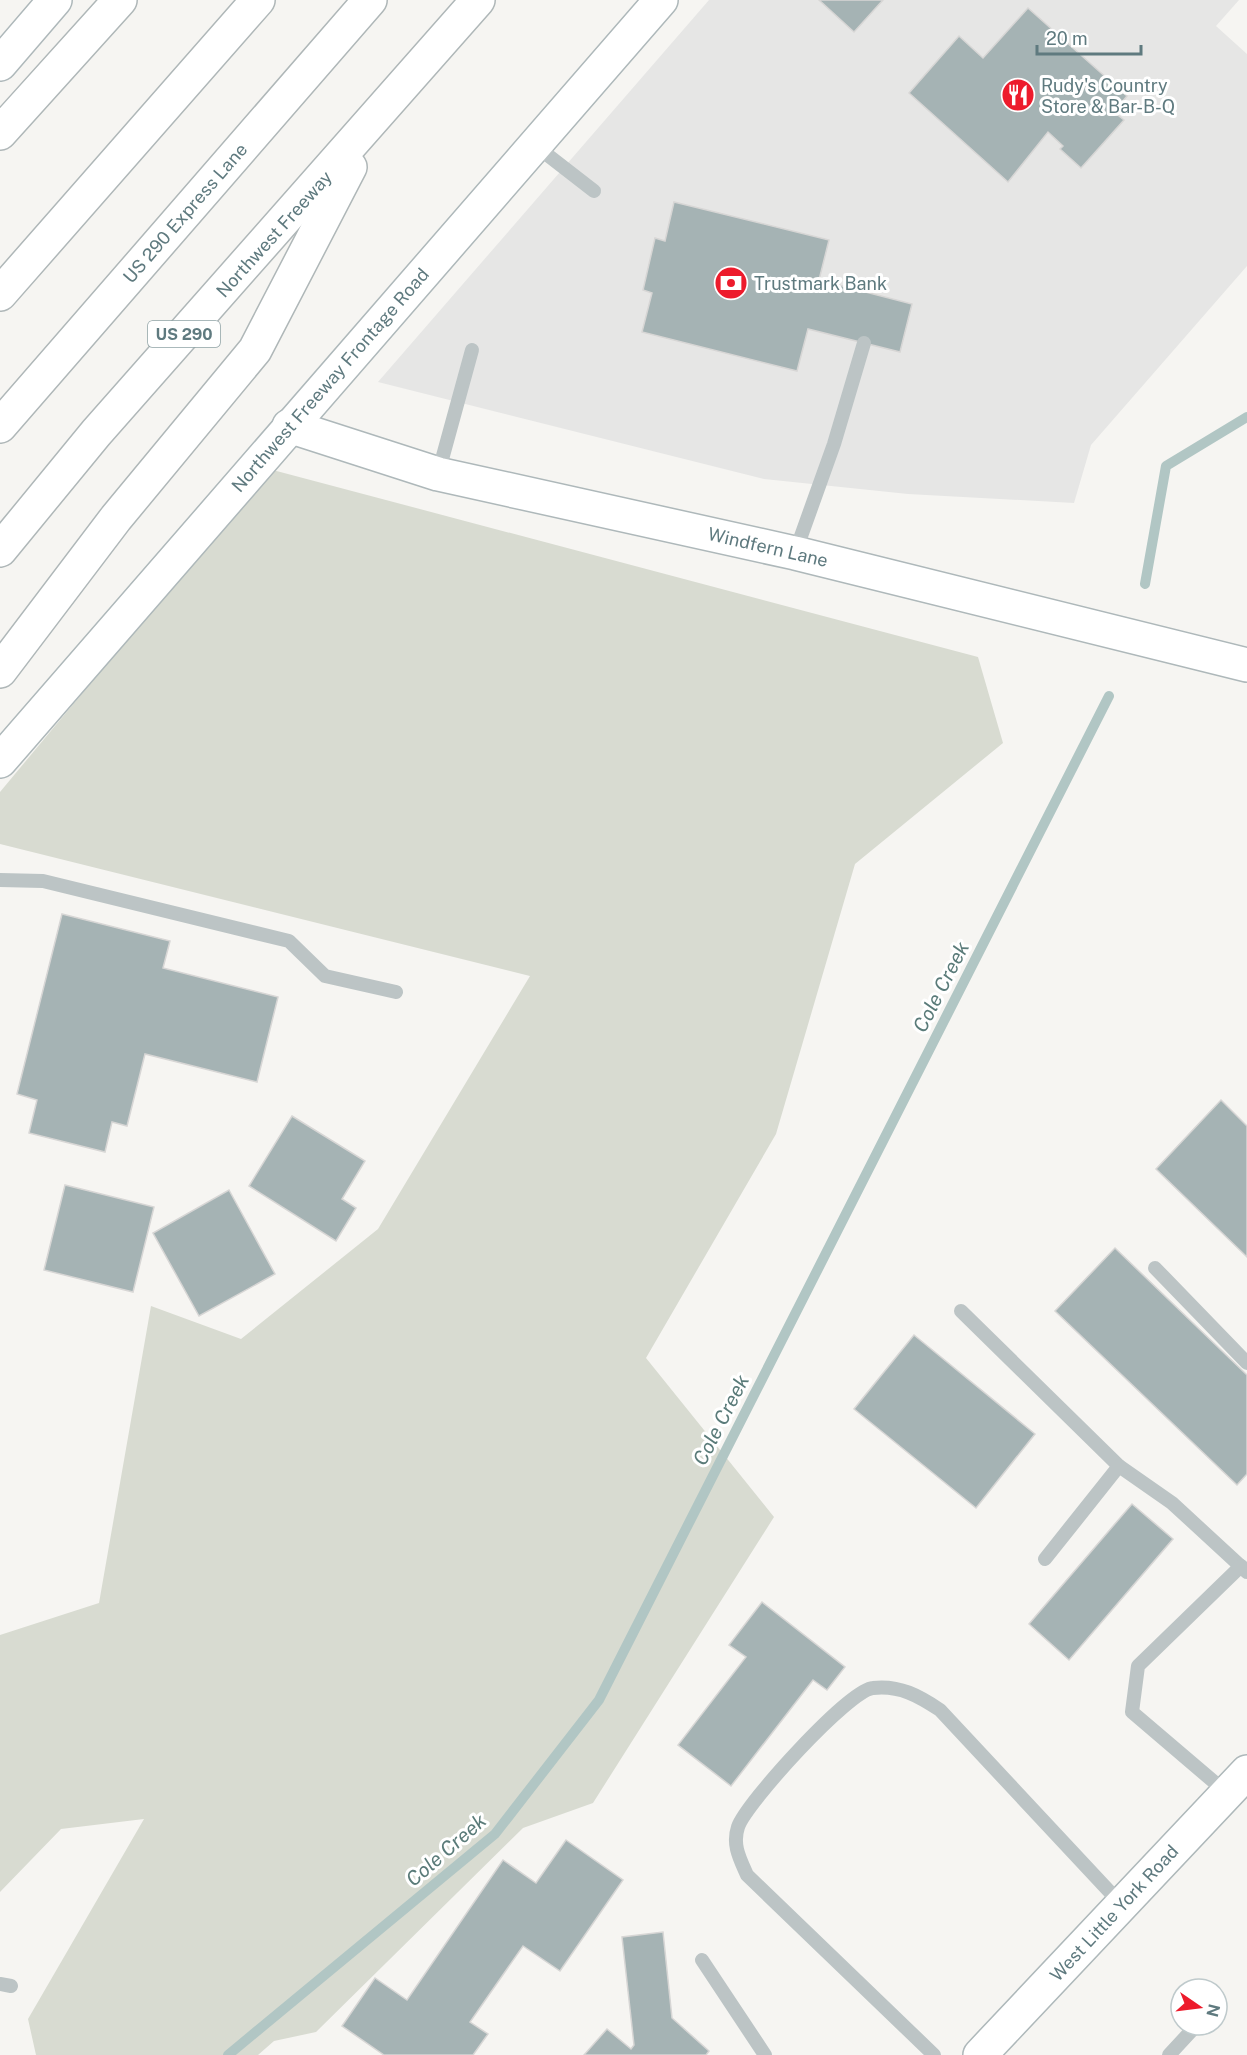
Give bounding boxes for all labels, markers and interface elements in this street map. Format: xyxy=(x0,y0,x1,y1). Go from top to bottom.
scale bar xyxy=(1037,18,1140,56)
text: 20 m xyxy=(1046,28,1088,49)
place label: Rudy's Country Store & Bar-B-Q xyxy=(1041,75,1175,117)
restaurant icon: Rudy's Country Store & Bar-B-Q xyxy=(1000,77,1036,113)
street label: US 290 Express Lane xyxy=(119,139,251,287)
street label: Northwest Freeway xyxy=(212,166,336,301)
street label: Northwest Freeway Frontage Road xyxy=(227,264,433,496)
bank icon: Trustmark Bank xyxy=(713,265,749,301)
place label: Trustmark Bank xyxy=(754,273,887,294)
road number: US 290 xyxy=(148,321,220,347)
street label: Windfern Lane xyxy=(706,523,830,571)
water label: Cole Creek xyxy=(908,937,974,1036)
water label: Cole Creek xyxy=(688,1370,754,1469)
water label: Cole Creek xyxy=(401,1809,491,1891)
street label: West Little York Road xyxy=(1046,1841,1182,1985)
north arrow xyxy=(1169,1977,1229,2037)
text: N xyxy=(1202,2002,1224,2019)

